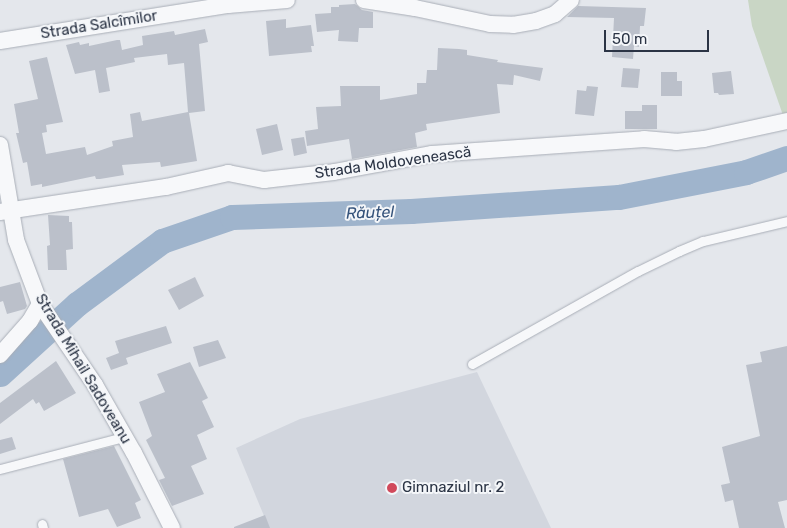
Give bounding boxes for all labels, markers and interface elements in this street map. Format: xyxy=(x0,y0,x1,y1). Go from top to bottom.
street label: Strada Salcîmilor xyxy=(39,7,159,43)
scale bar xyxy=(607,20,712,52)
text: 50 m xyxy=(612,30,647,48)
street label: Strada Moldovenească xyxy=(314,143,472,183)
water label: Răuțel xyxy=(345,203,395,223)
street label: Strada Mihail Sadoveanu xyxy=(31,291,135,447)
place label: Gimnaziul nr. 2 xyxy=(402,479,504,497)
marker: Gimnaziul nr. 2 xyxy=(386,482,398,494)

